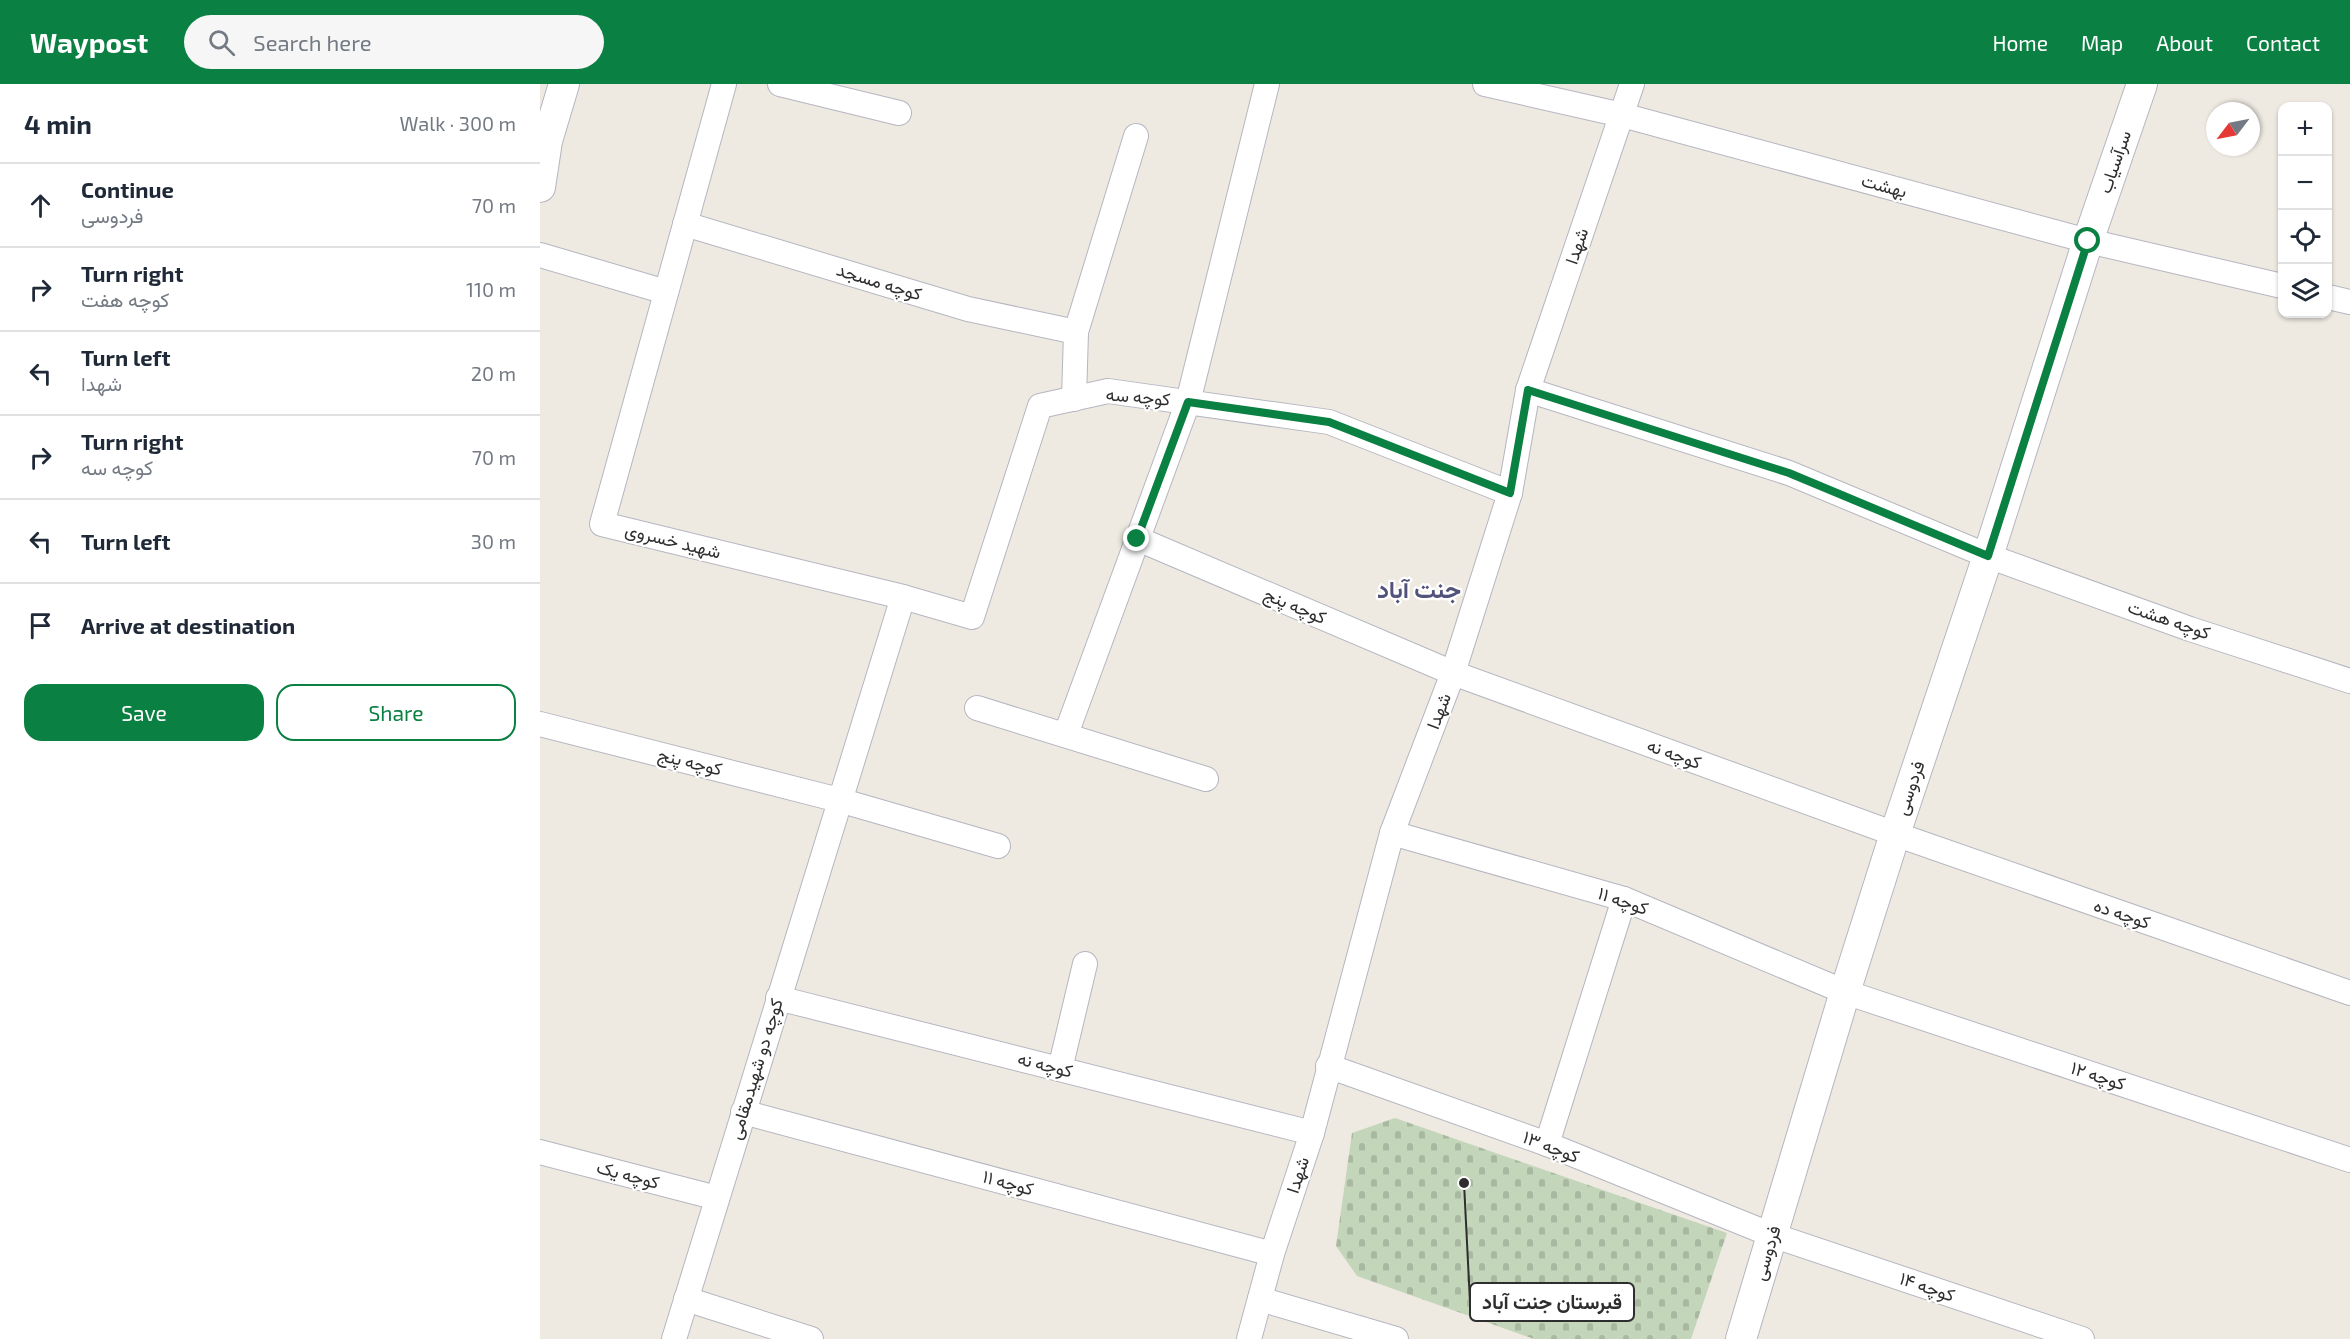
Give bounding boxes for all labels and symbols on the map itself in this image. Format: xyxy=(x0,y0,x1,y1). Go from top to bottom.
north arrow xyxy=(2206,102,2260,156)
street label: سرآسیاب xyxy=(2093,127,2136,196)
street label: بهشت xyxy=(1859,168,1909,203)
street label: شهدا xyxy=(1560,225,1593,267)
route start xyxy=(2074,227,2100,253)
street label: کوچه مسجد xyxy=(833,258,925,306)
street label: کوچه سه xyxy=(1105,382,1171,412)
street label: شهید خسروی xyxy=(623,518,723,564)
route end xyxy=(1123,525,1149,551)
district label: جنت آباد xyxy=(1377,574,1461,604)
street label: کوچه پنج xyxy=(1260,582,1330,630)
street label: کوچه هشت xyxy=(2125,595,2213,645)
street label: شهدا xyxy=(1421,689,1456,732)
street label: کوچه نه xyxy=(1644,733,1704,775)
street label: کوچه پنج xyxy=(655,742,725,782)
street label: فردوسی xyxy=(1889,757,1930,818)
street label: کوچه ۱۱ xyxy=(1595,881,1651,921)
street label: کوچه ده xyxy=(2090,893,2154,935)
street label: کوچه دو شهیدمقامی xyxy=(723,996,789,1142)
street label: کوچه نه xyxy=(1015,1047,1075,1083)
street label: کوچه ۱۲ xyxy=(2068,1056,2128,1096)
street label: کوچه ۱۳ xyxy=(1519,1125,1583,1169)
street label: شهدا xyxy=(1281,1154,1314,1196)
street label: کوچه یک xyxy=(594,1155,662,1195)
street label: کوچه ۱۱ xyxy=(980,1165,1036,1201)
street label: فردوسی xyxy=(1747,1223,1786,1283)
street label: کوچه ۱۴ xyxy=(1896,1266,1958,1308)
callout: قبرستان جنت آباد xyxy=(1470,1283,1634,1321)
text: قبرستان جنت آباد xyxy=(1482,1289,1622,1315)

